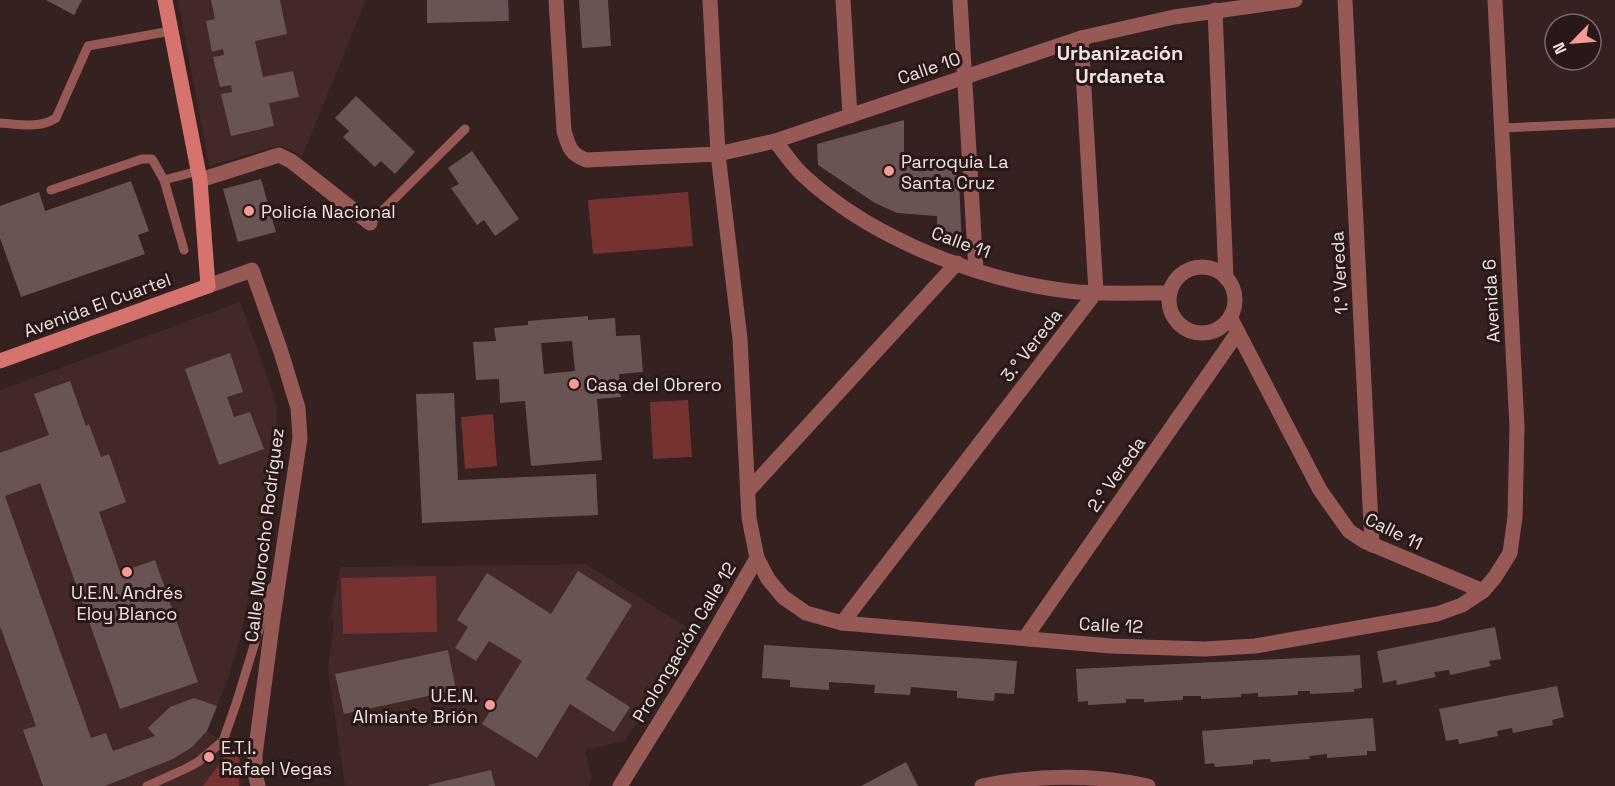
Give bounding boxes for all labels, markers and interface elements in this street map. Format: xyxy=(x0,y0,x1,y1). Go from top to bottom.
north arrow xyxy=(1543,12,1603,72)
text: N xyxy=(1548,39,1572,57)
district label: Urbanización Urdaneta xyxy=(1057,40,1183,89)
street label: Calle 10 xyxy=(894,47,964,89)
place label: Parroquia La Santa Cruz xyxy=(901,150,1009,194)
marker: Parroquia La Santa Cruz xyxy=(882,164,896,178)
place label: Policía Nacional xyxy=(261,200,396,223)
marker: Policía Nacional xyxy=(242,204,256,218)
street label: Calle 11 xyxy=(928,221,994,263)
street label: 1.° Vereda xyxy=(1325,231,1353,315)
street label: Avenida 6 xyxy=(1477,258,1505,344)
street label: Avenida El Cuartel xyxy=(20,268,174,342)
street label: 3.° Vereda xyxy=(995,304,1067,386)
place label: Casa del Obrero xyxy=(586,373,722,396)
marker: Casa del Obrero xyxy=(567,377,581,391)
street label: Calle Morocho Rodríguez xyxy=(239,427,289,643)
street label: 2.° Vereda xyxy=(1082,432,1150,516)
street label: Calle 11 xyxy=(1362,507,1426,555)
street label: Prolongación Calle 12 xyxy=(627,558,741,726)
marker: U.E.N. Andrés Eloy Blanco xyxy=(120,565,134,579)
place label: U.E.N. Andrés Eloy Blanco xyxy=(71,581,183,625)
street label: Calle 12 xyxy=(1078,612,1144,638)
place label: U.E.N. Almiante Brión xyxy=(353,684,478,728)
marker: U.E.N. Almiante Brión xyxy=(483,698,497,712)
place label: E.T.I. Rafael Vegas xyxy=(221,736,332,780)
marker: E.T.I. Rafael Vegas xyxy=(202,750,216,764)

